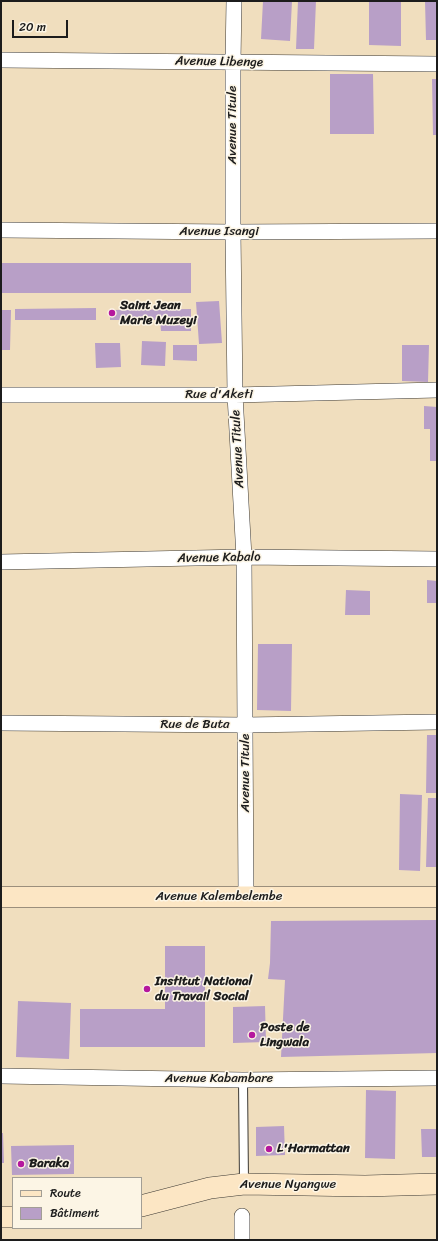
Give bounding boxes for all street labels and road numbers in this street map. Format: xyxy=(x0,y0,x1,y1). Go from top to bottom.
street label: Avenue Libenge xyxy=(175,53,263,71)
street label: Avenue Titule xyxy=(225,86,241,164)
street label: Avenue Isangi xyxy=(179,224,259,240)
street label: Rue d'Aketi xyxy=(185,387,253,403)
street label: Avenue Titule xyxy=(228,409,248,489)
street label: Avenue Kabalo xyxy=(177,549,261,567)
street label: Rue de Buta xyxy=(160,717,230,733)
street label: Avenue Titule xyxy=(238,734,254,812)
street label: Avenue Kalembelembe xyxy=(156,889,282,905)
street label: Avenue Kabambare xyxy=(165,1071,273,1087)
street label: Avenue Nyangwe xyxy=(240,1177,336,1193)

